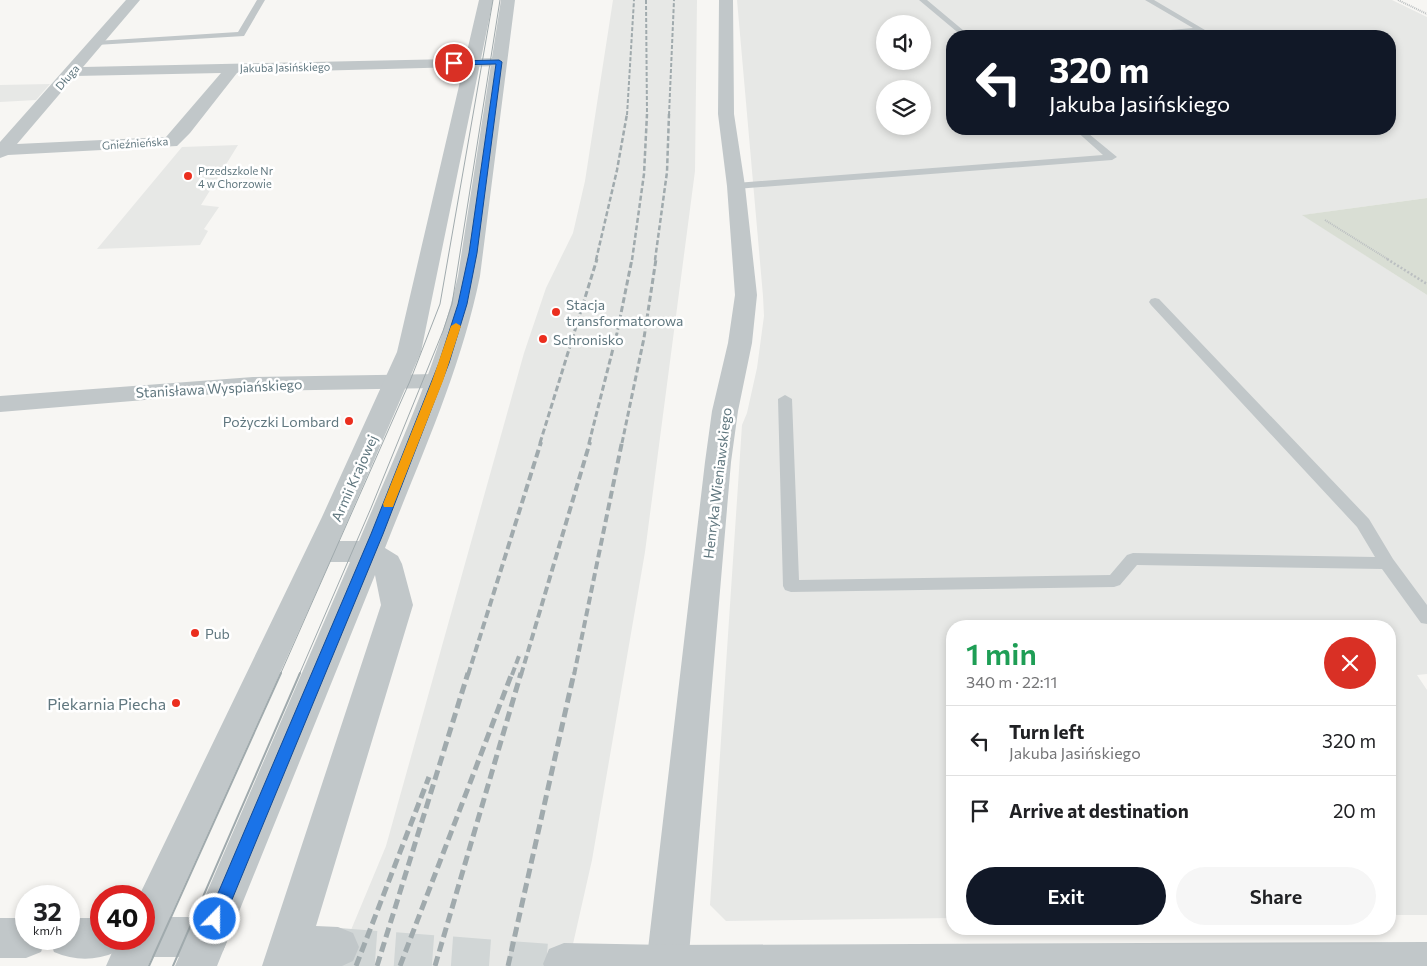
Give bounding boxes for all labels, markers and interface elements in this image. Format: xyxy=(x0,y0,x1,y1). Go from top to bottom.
map controls xyxy=(876,15,931,135)
button: sound xyxy=(876,15,931,70)
pin xyxy=(433,42,475,84)
text: 320 m xyxy=(1049,47,1149,90)
icon: arrive xyxy=(440,49,468,77)
icon: left xyxy=(966,50,1031,115)
street label: Jakuba Jasińskiego xyxy=(240,60,331,75)
street label: Długa xyxy=(53,62,81,92)
button: layers xyxy=(876,80,931,135)
text: Jakuba Jasińskiego xyxy=(1049,90,1230,117)
street label: Gnieźnieńska xyxy=(101,134,169,152)
place label: Przedszkole Nr 4 w Chorzowie xyxy=(198,164,274,190)
marker: Przedszkole Nr 4 w Chorzowie xyxy=(182,170,194,182)
place label: Stacja transformatorowa xyxy=(566,296,683,329)
marker: Stacja transformatorowa xyxy=(550,306,562,318)
place label: Schronisko xyxy=(553,331,624,348)
marker: Schronisko xyxy=(537,333,549,345)
street label: Stanisława Wyspiańskiego xyxy=(135,375,303,401)
street label: Henryka Wieniawskiego xyxy=(699,406,735,560)
place label: Pożyczki Lombard xyxy=(223,413,339,430)
marker: Pożyczki Lombard xyxy=(343,415,355,427)
street label: Armii Krajowej xyxy=(327,432,381,524)
place label: Pub xyxy=(205,625,230,642)
marker: Pub xyxy=(189,627,201,639)
text: 1 min xyxy=(966,634,1037,671)
button: close xyxy=(1324,637,1376,689)
text: 340 m · 22:11 xyxy=(966,672,1057,691)
place label: Piekarnia Piecha xyxy=(47,694,166,713)
marker: Piekarnia Piecha xyxy=(170,697,182,709)
text: Turn left xyxy=(1009,720,1084,743)
icon: left xyxy=(966,727,994,755)
text: 320 m xyxy=(1322,729,1376,752)
text: Jakuba Jasińskiego xyxy=(1009,743,1141,762)
icon: arrive xyxy=(966,797,994,825)
text: Arrive at destination xyxy=(1009,799,1189,822)
text: 20 m xyxy=(1333,799,1376,822)
button: Exit xyxy=(966,867,1166,925)
button: Share xyxy=(1176,867,1376,925)
speed limit sign: 40 xyxy=(90,885,155,950)
position arrow xyxy=(188,892,240,944)
text: 32 xyxy=(33,896,62,926)
text: km/h xyxy=(33,923,62,937)

